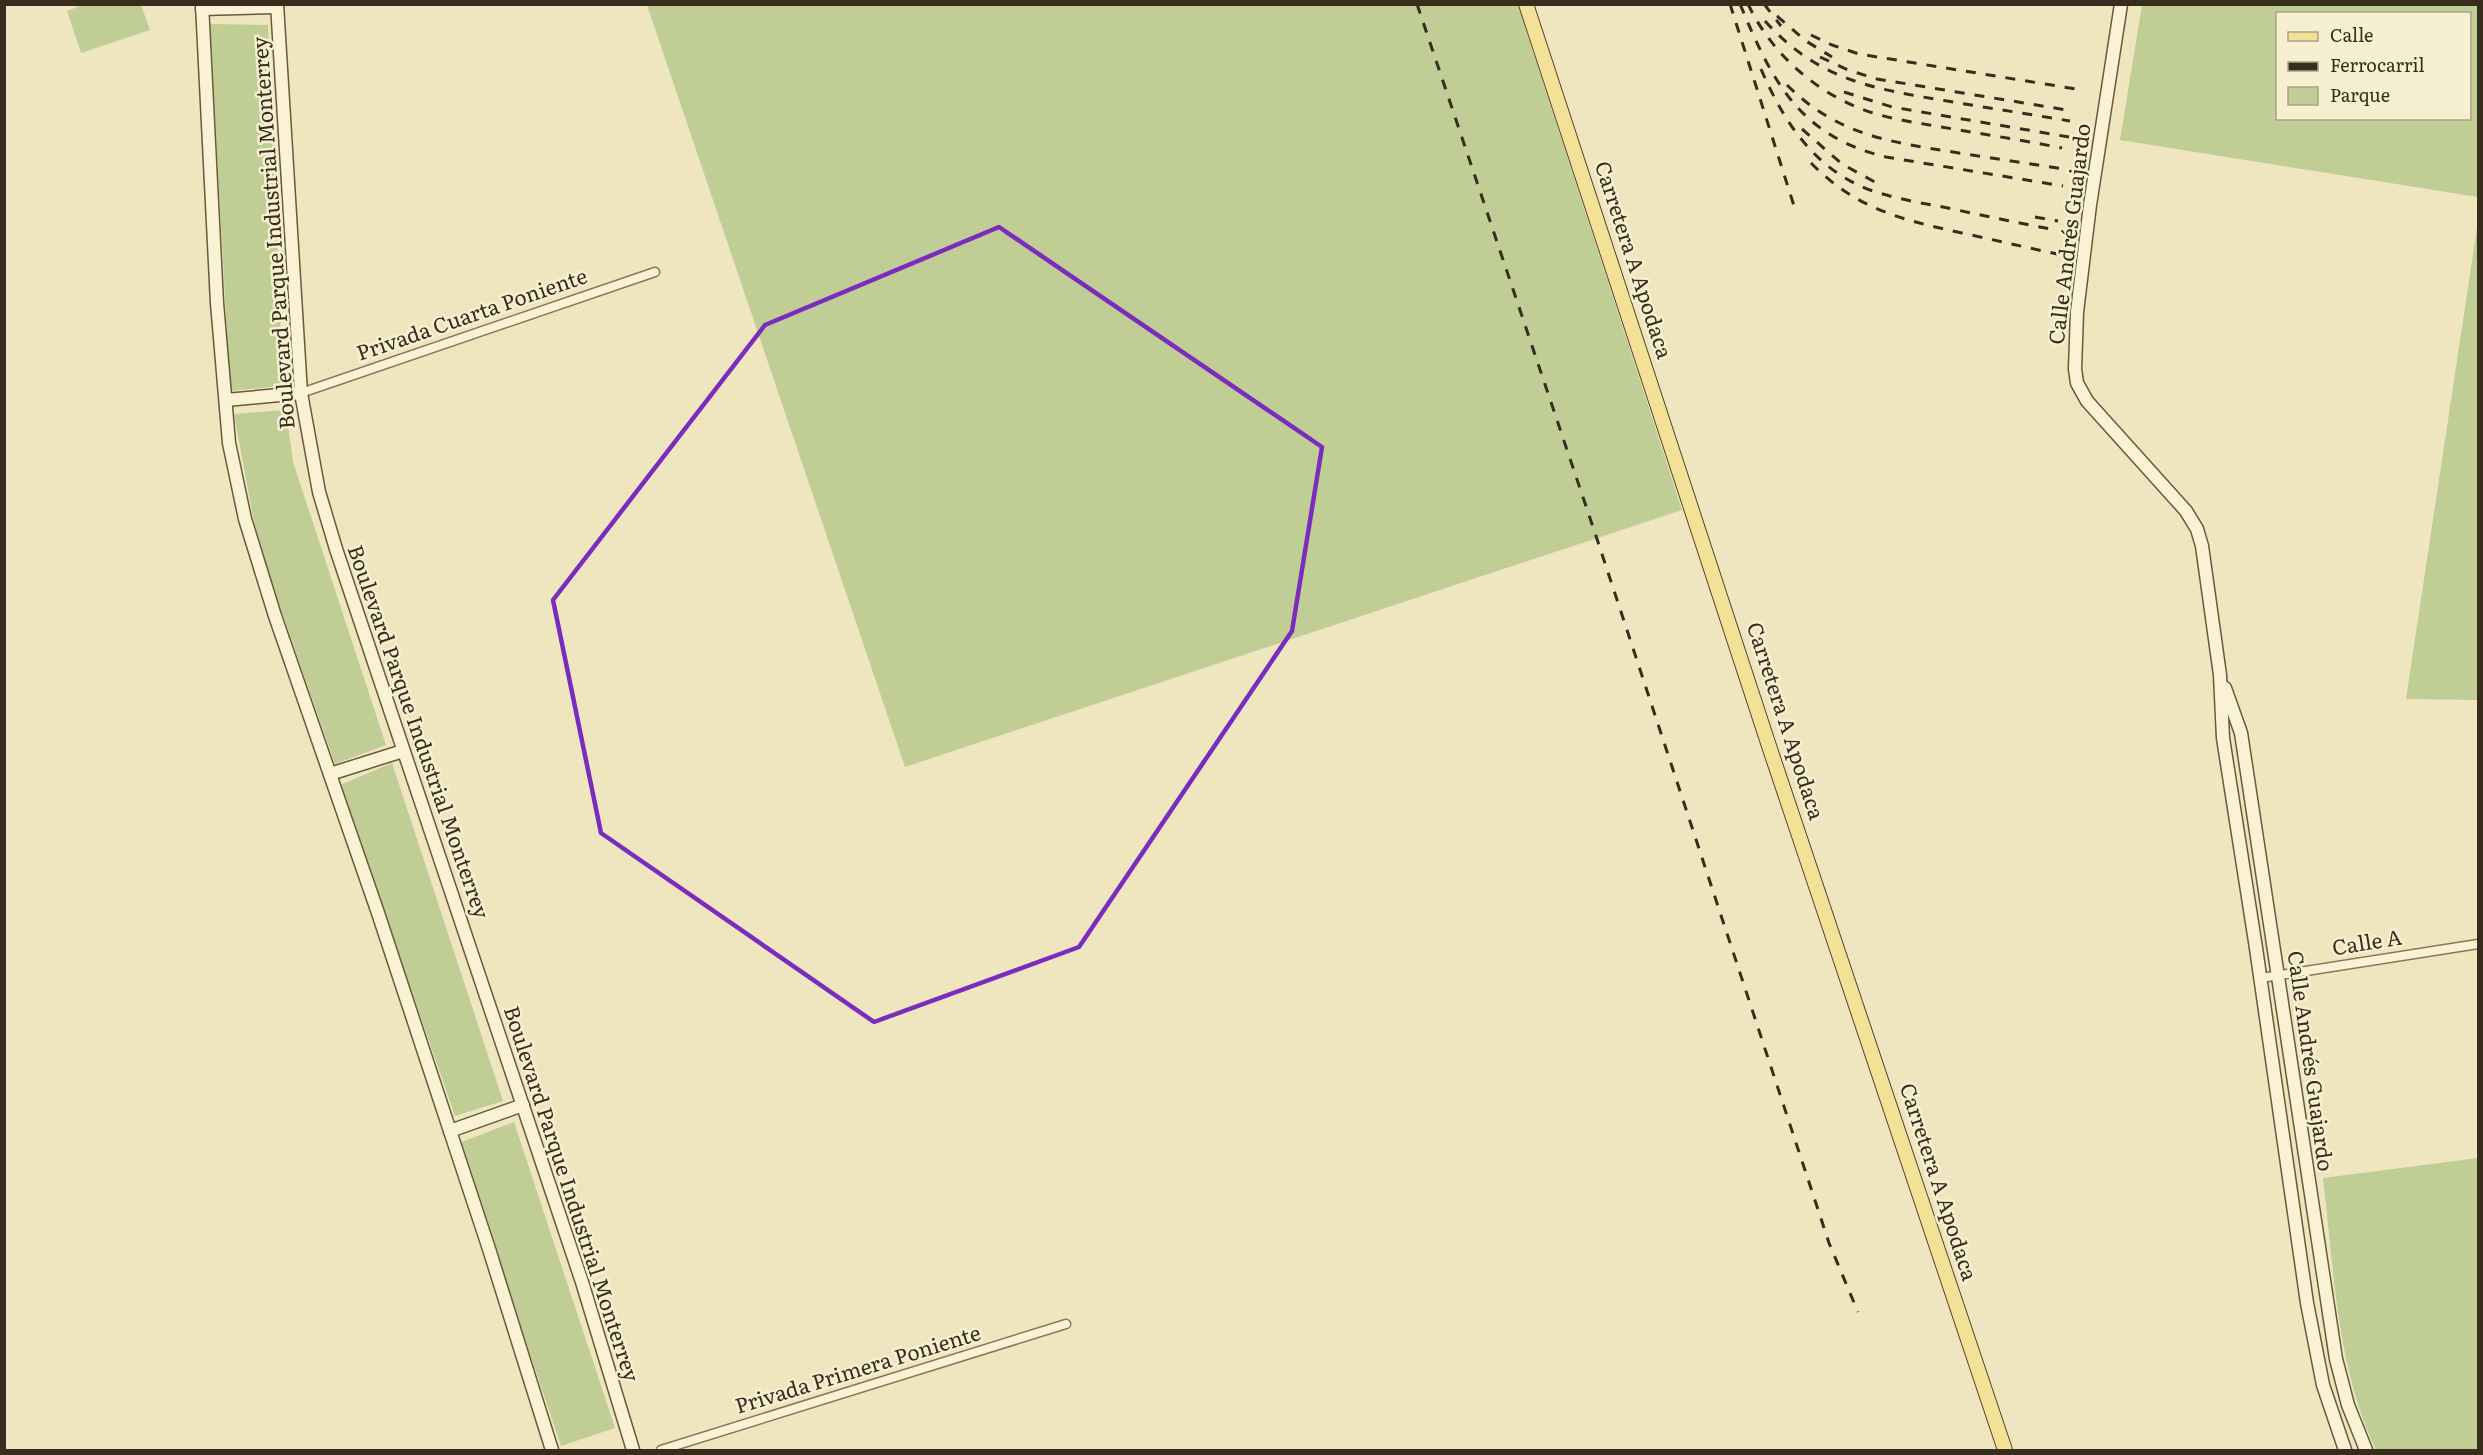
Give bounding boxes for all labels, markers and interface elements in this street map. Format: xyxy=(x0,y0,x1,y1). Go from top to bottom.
legend xyxy=(2276,12,2471,120)
text: Calle xyxy=(2330,21,2373,48)
street label: Boulevard Parque Industrial Monterrey xyxy=(242,35,301,431)
text: Ferrocarril xyxy=(2330,51,2424,78)
text: Parque xyxy=(2330,81,2390,108)
street label: Calle Andrés Guajardo xyxy=(2039,121,2096,346)
street label: Carretera A Apodaca xyxy=(1589,156,1682,363)
street label: Privada Cuarta Poniente xyxy=(352,259,591,367)
street label: Boulevard Parque Industrial Monterrey xyxy=(342,540,499,923)
street label: Carretera A Apodaca xyxy=(1741,617,1834,824)
street label: Calle A xyxy=(2330,920,2404,961)
street label: Calle Andrés Guajardo xyxy=(2282,948,2343,1173)
street label: Boulevard Parque Industrial Monterrey xyxy=(498,1001,649,1386)
street label: Carretera A Apodaca xyxy=(1894,1078,1987,1285)
street label: Privada Primera Poniente xyxy=(731,1315,984,1420)

